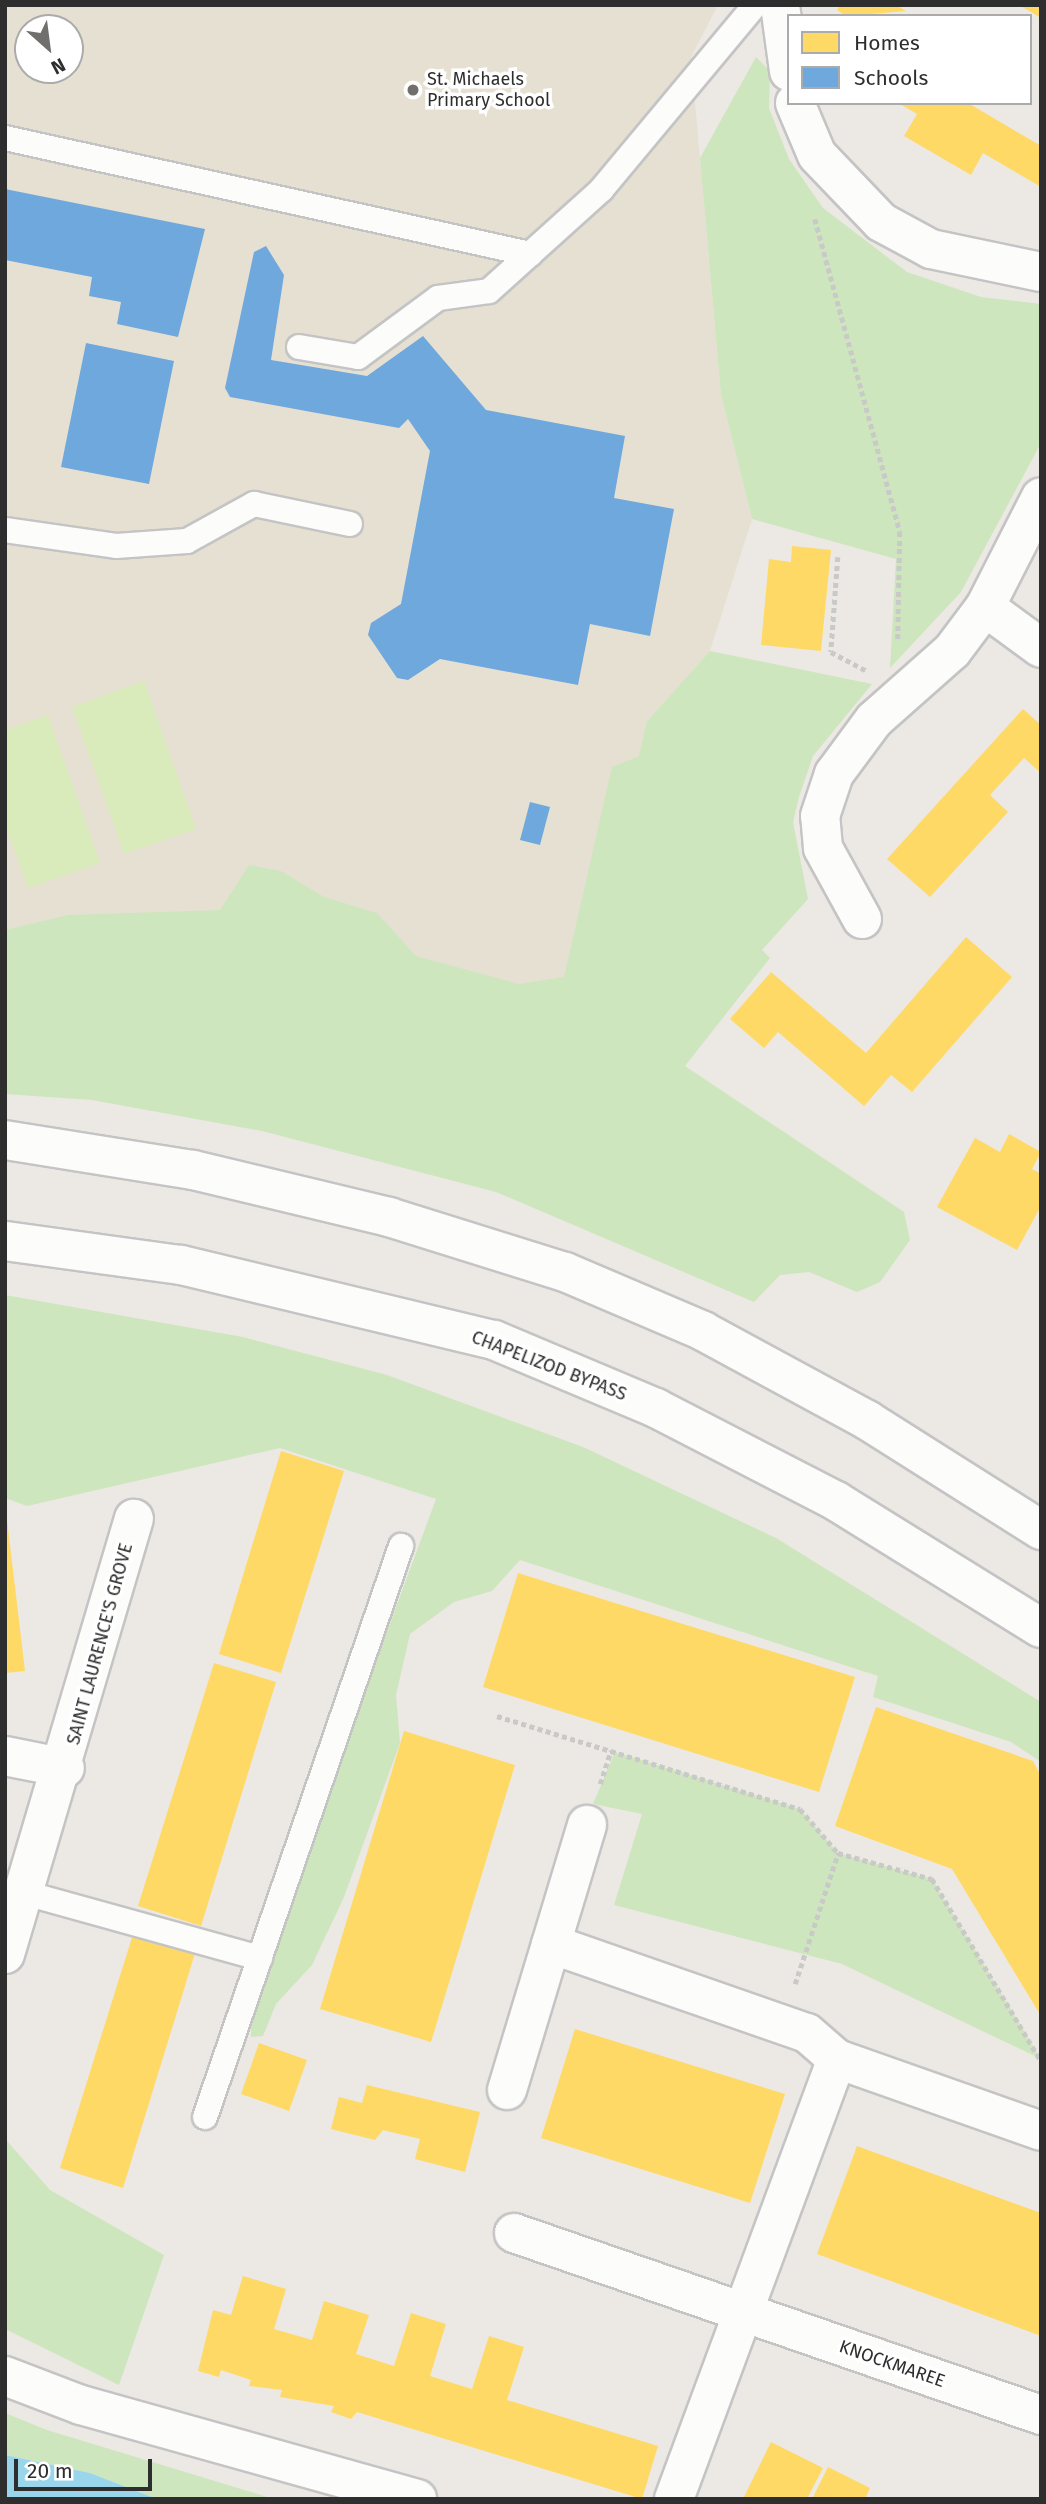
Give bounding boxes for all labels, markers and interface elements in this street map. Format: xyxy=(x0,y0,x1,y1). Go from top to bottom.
north arrow xyxy=(14,14,84,84)
legend xyxy=(787,14,1032,105)
text: Homes xyxy=(854,30,920,56)
text: N xyxy=(47,53,69,79)
text: Schools xyxy=(854,65,928,91)
place label: St. Michaels Primary School xyxy=(427,69,550,112)
marker: St. Michaels Primary School xyxy=(405,82,421,98)
street label: CHAPELIZOD BYPASS xyxy=(468,1326,630,1406)
street label: SAINT LAURENCE'S GROVE xyxy=(63,1541,137,1747)
street label: KNOCKMAREE xyxy=(836,2336,948,2392)
scale bar xyxy=(18,2444,156,2488)
text: 20 m xyxy=(27,2458,73,2484)

